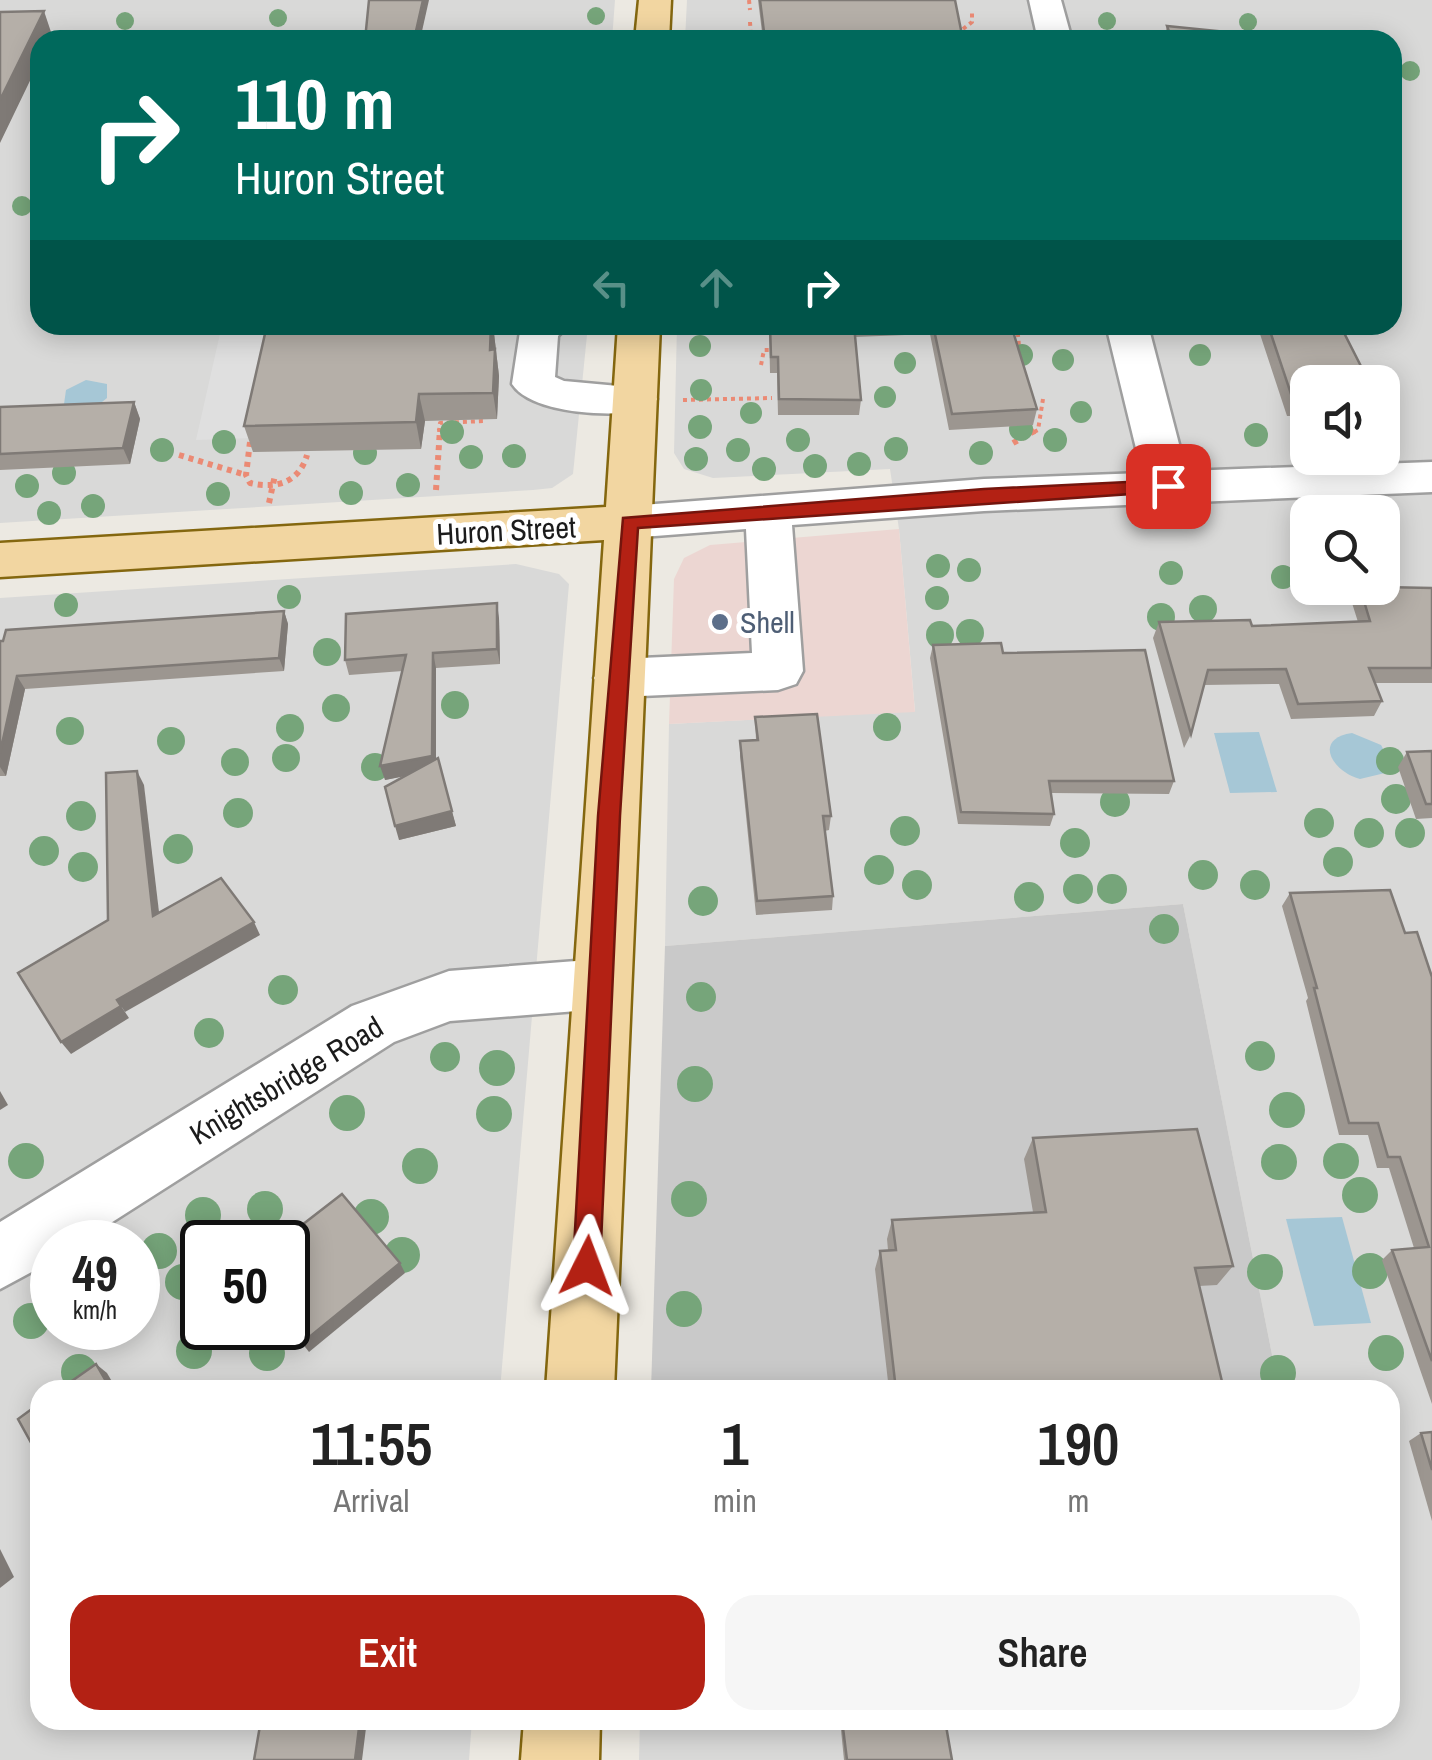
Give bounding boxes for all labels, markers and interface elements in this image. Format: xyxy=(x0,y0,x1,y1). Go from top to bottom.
text: 110 m xyxy=(235,57,395,151)
icon: right xyxy=(70,70,200,200)
text: Huron Street xyxy=(235,147,444,208)
icon: left xyxy=(584,260,639,315)
icon: ahead xyxy=(689,260,744,315)
icon: right xyxy=(794,260,849,315)
map controls xyxy=(1290,365,1400,605)
button: sound xyxy=(1290,365,1400,475)
pin xyxy=(1126,444,1211,529)
icon: arrive xyxy=(1141,459,1196,514)
button: search xyxy=(1290,495,1400,605)
street label: Huron Street xyxy=(435,506,577,554)
place label: Shell xyxy=(740,602,795,642)
marker: Shell xyxy=(709,611,731,633)
street label: Knightsbridge Road xyxy=(182,1007,390,1153)
position arrow xyxy=(535,1214,639,1318)
speed limit sign: 50 xyxy=(180,1220,310,1350)
text: 49 xyxy=(72,1239,118,1307)
text: km/h xyxy=(73,1293,117,1327)
text: 11:55 xyxy=(311,1403,432,1484)
text: 1 xyxy=(721,1403,749,1484)
text: 190 xyxy=(1037,1403,1119,1484)
text: Arrival xyxy=(334,1479,409,1522)
text: min xyxy=(713,1479,757,1522)
text: m xyxy=(1067,1479,1089,1522)
button: Exit xyxy=(70,1595,705,1710)
button: Share xyxy=(725,1595,1360,1710)

